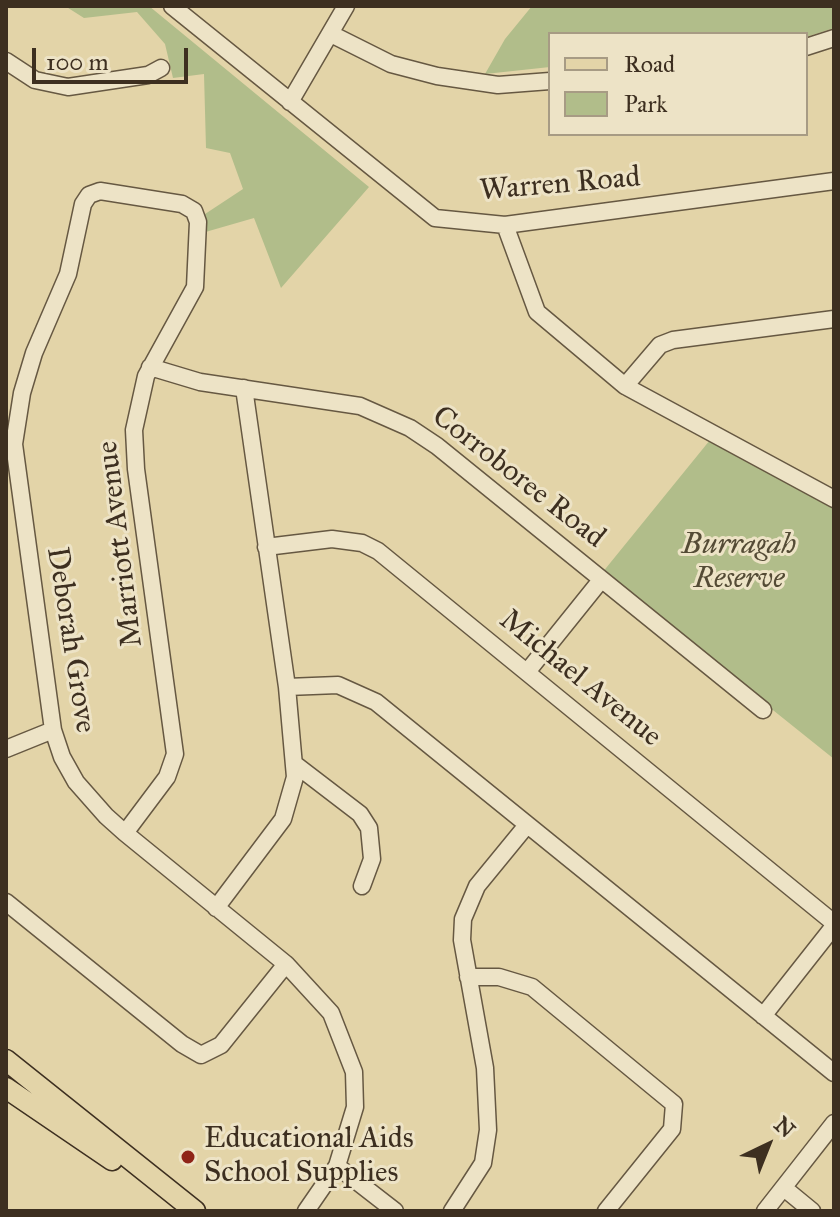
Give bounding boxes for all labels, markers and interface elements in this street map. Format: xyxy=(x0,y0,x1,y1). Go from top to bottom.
scale bar xyxy=(36,32,192,82)
legend xyxy=(548,32,808,136)
text: 100 m xyxy=(46,47,109,77)
text: Road xyxy=(624,49,675,79)
text: Park xyxy=(624,89,667,119)
street label: Warren Road xyxy=(478,160,642,210)
street label: Corroboree Road xyxy=(424,399,612,557)
street label: Marriott Avenue xyxy=(91,439,151,649)
park label: Burragah Reserve xyxy=(682,528,796,598)
street label: Deborah Grove xyxy=(38,545,102,735)
street label: Michael Avenue xyxy=(492,603,668,755)
north arrow xyxy=(728,1105,808,1185)
text: N xyxy=(769,1111,801,1143)
place label: Educational Aids School Supplies xyxy=(204,1122,414,1192)
marker: Educational Aids School Supplies xyxy=(179,1148,197,1166)

